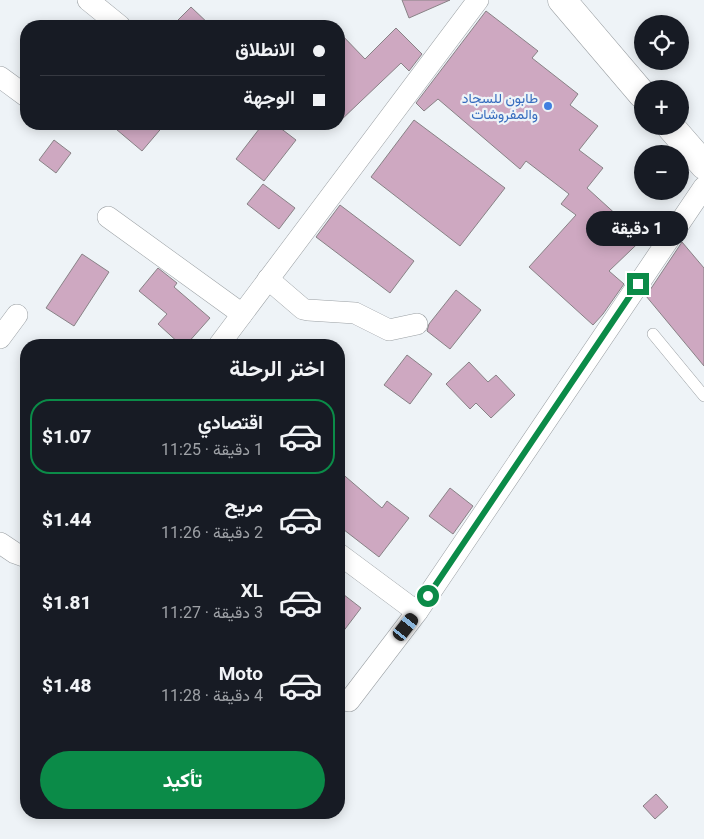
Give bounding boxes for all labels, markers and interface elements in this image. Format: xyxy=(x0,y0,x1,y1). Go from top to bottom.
map controls xyxy=(634,15,689,200)
button: locate xyxy=(634,15,689,70)
text: الانطلاق xyxy=(235,38,295,61)
button: + xyxy=(634,80,689,135)
text: الوجهة xyxy=(243,86,295,109)
place label: طابون للسجاد والمفروشات xyxy=(462,90,538,123)
marker: طابون للسجاد والمفروشات xyxy=(542,100,554,112)
button: − xyxy=(634,145,689,200)
callout: 1 دقيقة xyxy=(587,212,689,246)
text: 1 دقيقة xyxy=(611,219,663,238)
route end xyxy=(627,273,649,295)
text: اختر الرحلة xyxy=(229,356,325,381)
text: اقتصادي xyxy=(198,411,263,434)
icon: car xyxy=(278,414,323,459)
text: $1.07 xyxy=(42,425,91,448)
text: 1 دقيقة · 11:25 xyxy=(161,440,263,459)
text: مريح xyxy=(225,494,263,517)
icon: car xyxy=(278,497,323,542)
text: $1.44 xyxy=(42,508,91,531)
text: 2 دقيقة · 11:26 xyxy=(161,523,263,542)
text: XL xyxy=(241,579,263,602)
icon: car xyxy=(278,580,323,625)
route start xyxy=(417,585,439,607)
text: $1.81 xyxy=(42,591,91,614)
text: 3 دقيقة · 11:27 xyxy=(161,603,263,622)
car xyxy=(390,611,421,643)
text: Moto xyxy=(219,662,263,685)
icon: car xyxy=(278,663,323,708)
text: $1.48 xyxy=(42,674,91,697)
text: 4 دقيقة · 11:28 xyxy=(161,686,263,705)
button: تأكيد xyxy=(40,751,325,809)

